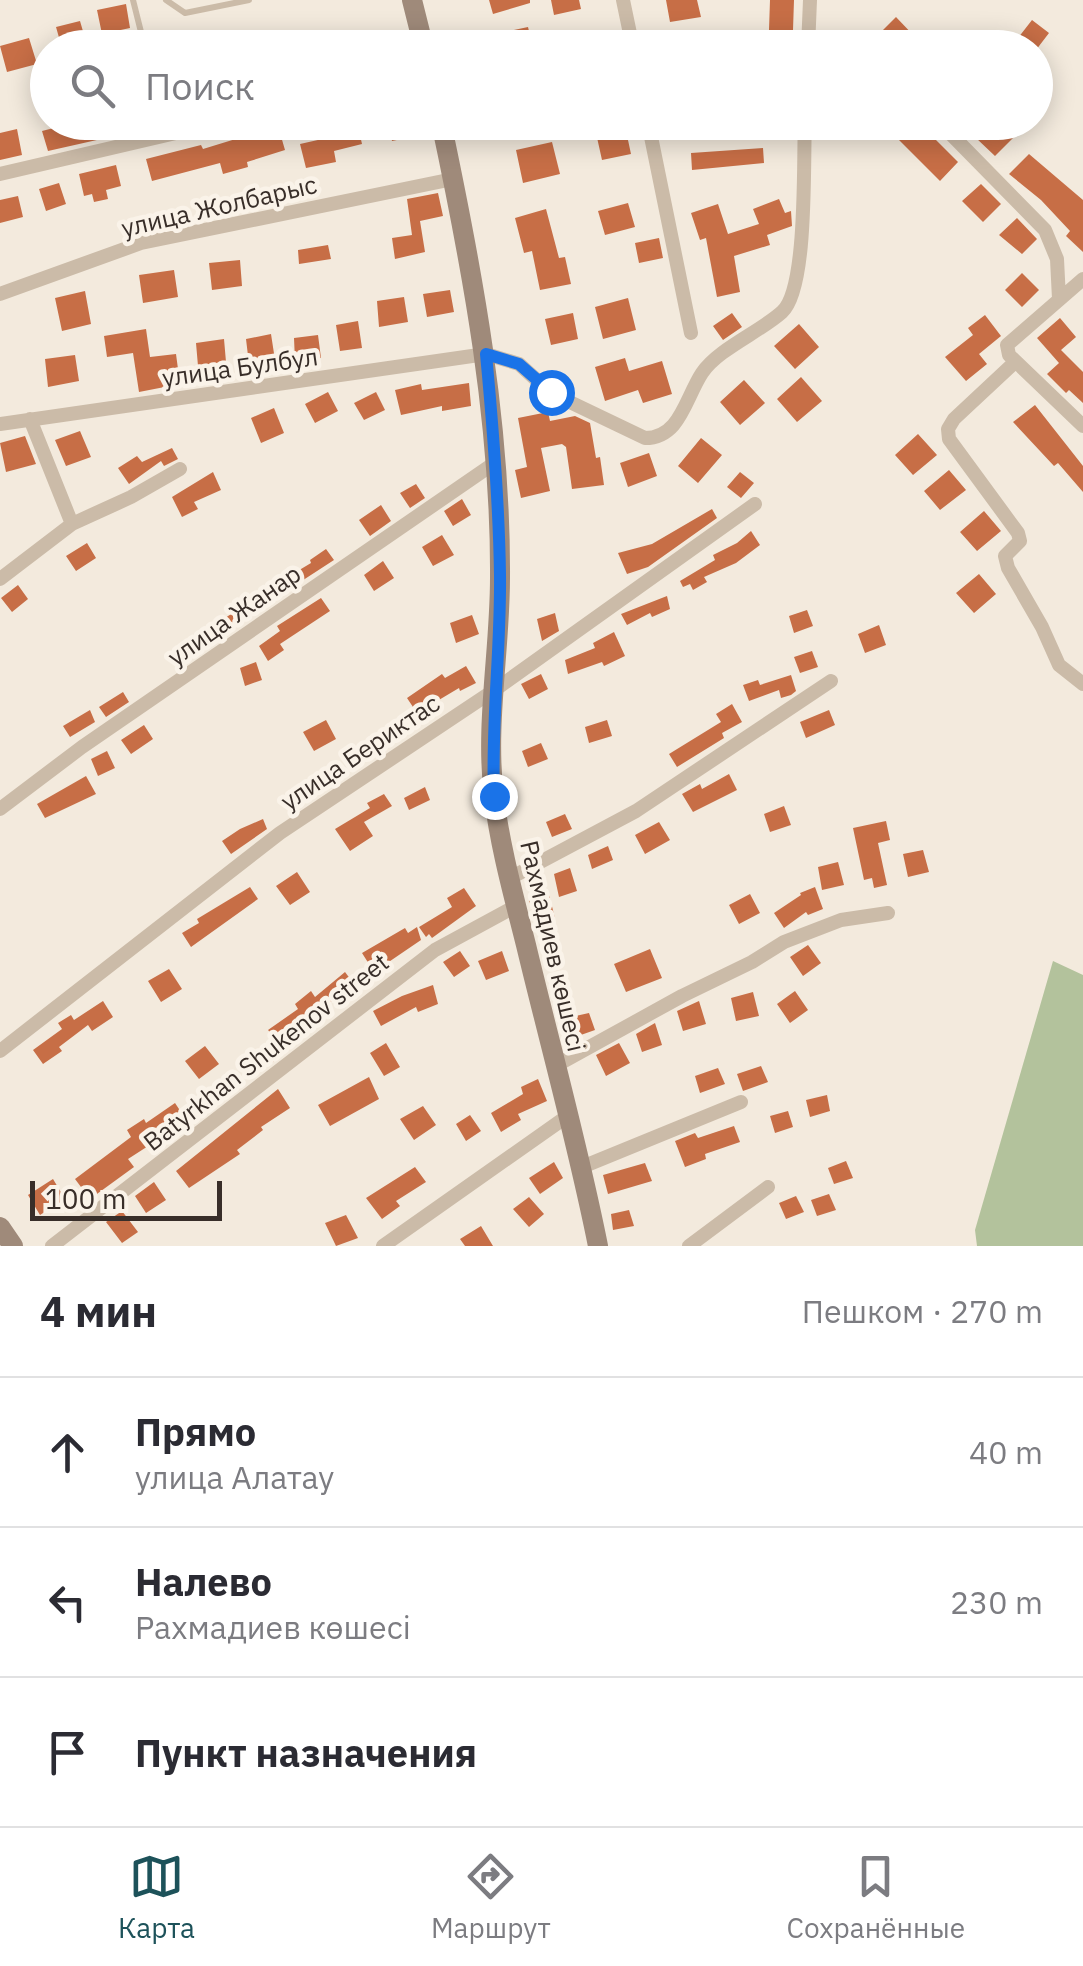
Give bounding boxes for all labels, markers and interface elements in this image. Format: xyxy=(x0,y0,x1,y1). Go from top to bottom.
search box xyxy=(30,30,1053,140)
icon: search xyxy=(65,58,120,113)
text: Поиск xyxy=(145,61,255,110)
street label: улица Жолбарыс xyxy=(118,167,320,244)
street label: улица Булбул xyxy=(160,339,320,394)
route start xyxy=(529,370,575,416)
street label: улица Жанар xyxy=(161,557,307,673)
street label: улица Бериктас xyxy=(274,686,446,817)
route end xyxy=(472,774,518,820)
street label: Рахмадиев көшесі xyxy=(513,837,594,1055)
street label: Batyrkhan Shukenov street xyxy=(136,945,395,1158)
scale bar xyxy=(30,1176,222,1220)
text: 100 m xyxy=(45,1180,126,1217)
text: 4 мин xyxy=(40,1284,157,1339)
text: Пешком · 270 m xyxy=(802,1290,1043,1332)
text: Прямо xyxy=(135,1407,256,1456)
icon: ahead xyxy=(40,1425,95,1480)
text: 40 m xyxy=(969,1431,1043,1473)
text: улица Алатау xyxy=(135,1456,334,1498)
text: Налево xyxy=(135,1557,272,1606)
icon: left xyxy=(40,1575,95,1630)
text: 230 m xyxy=(950,1581,1043,1623)
text: Рахмадиев көшесі xyxy=(135,1606,411,1648)
icon: arrive xyxy=(40,1725,95,1780)
text: Пункт назначения xyxy=(135,1728,477,1777)
tab: Карта xyxy=(118,1849,195,1946)
tab: Маршрут xyxy=(431,1849,551,1946)
tab: Сохранённые xyxy=(787,1849,965,1946)

